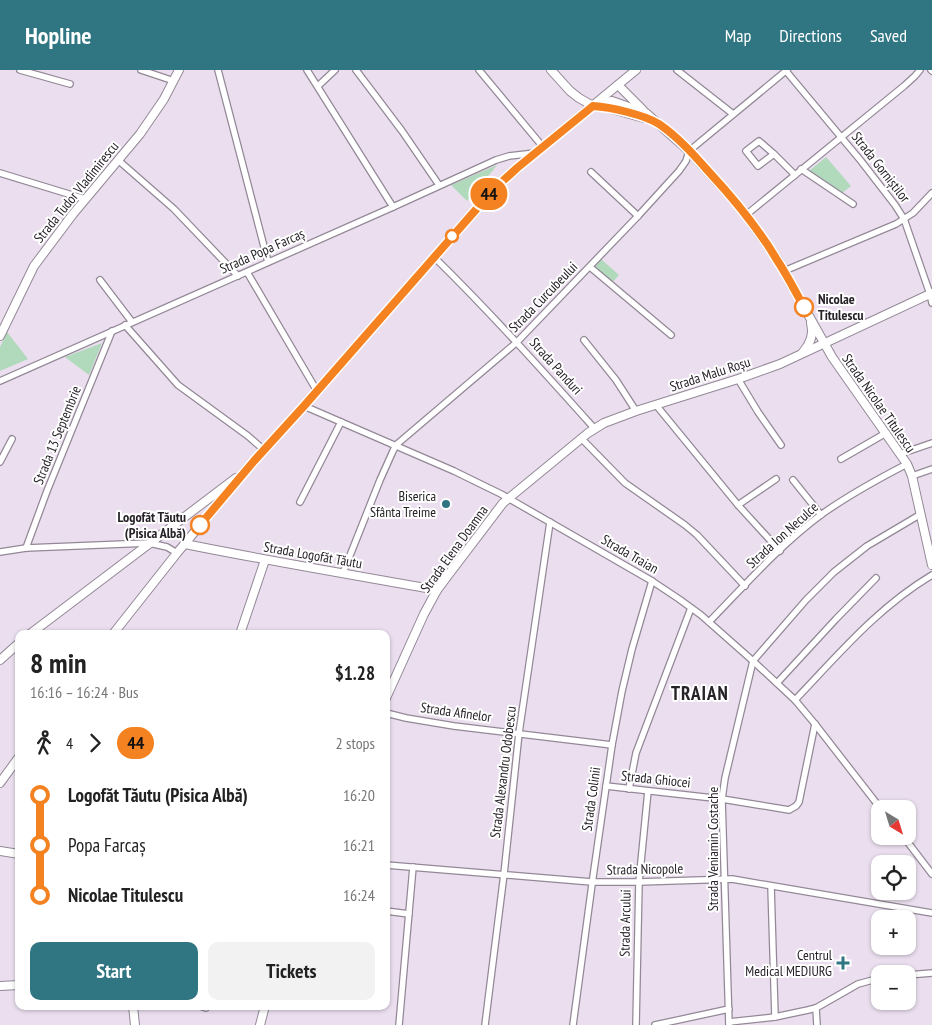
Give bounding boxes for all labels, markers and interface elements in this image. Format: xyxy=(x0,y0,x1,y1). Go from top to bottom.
text: Hopline xyxy=(25,20,91,51)
text: Map xyxy=(725,24,751,47)
text: Directions xyxy=(779,24,842,47)
text: Saved xyxy=(870,24,907,47)
street label: Strada Gorniștilor xyxy=(848,128,914,206)
street label: Strada Tudor Vladimirescu xyxy=(30,138,122,246)
line badge: 44 xyxy=(466,178,512,210)
text: 44 xyxy=(480,182,498,205)
street label: Strada Popa Farcaș xyxy=(217,224,307,278)
unlabelled marker xyxy=(445,229,459,243)
street label: Strada Curcubeului xyxy=(505,258,581,336)
place label: Nicolae Titulescu xyxy=(818,290,864,324)
marker: Nicolae Titulescu xyxy=(794,297,814,317)
street label: Strada Panduri xyxy=(526,334,586,398)
street label: Strada Nicolae Titulescu xyxy=(838,350,920,456)
street label: Strada Malu Roșu xyxy=(667,352,753,396)
street label: Strada 13 Septembrie xyxy=(29,383,85,487)
place label: Biserica Sfânta Treime xyxy=(370,487,436,521)
marker: Biserica Sfânta Treime xyxy=(440,498,452,510)
street label: Strada Ion Neculce xyxy=(742,498,822,572)
street label: Strada Elena Doamna xyxy=(416,502,492,596)
place label: Logofăt Tăutu (Pisica Albă) xyxy=(117,508,186,542)
marker: Logofăt Tăutu (Pisica Albă) xyxy=(190,515,210,535)
street label: Strada Traian xyxy=(598,530,662,578)
street label: Strada Logofăt Tăutu xyxy=(262,537,364,573)
text: 8 min xyxy=(30,644,87,681)
text: $1.28 xyxy=(335,661,375,685)
district label: TRAIAN xyxy=(671,681,729,705)
text: 16:16 – 16:24 · Bus xyxy=(30,682,138,702)
street label: Strada Afinelor xyxy=(419,698,493,726)
street label: Strada Alexandru Odobescu xyxy=(486,705,520,839)
icon: walk xyxy=(30,729,58,757)
icon: forward xyxy=(81,729,109,757)
text: 44 xyxy=(127,731,144,754)
text: 4 xyxy=(66,733,73,753)
text: 2 stops xyxy=(335,733,375,753)
street label: Strada Colinii xyxy=(578,766,604,832)
street label: Strada Ghiocei xyxy=(620,766,692,792)
text: Logofăt Tăutu (Pisica Albă) xyxy=(68,783,248,807)
text: 16:20 xyxy=(343,785,375,805)
street label: Strada Veniamin Costache xyxy=(704,787,722,911)
north arrow xyxy=(871,800,916,845)
map controls xyxy=(871,800,916,1010)
text: Popa Farcaș xyxy=(68,833,146,857)
text: 16:21 xyxy=(343,835,375,855)
button: locate xyxy=(871,855,916,900)
street label: Strada Nicopole xyxy=(607,859,684,879)
text: Nicolae Titulescu xyxy=(68,883,183,907)
text: 16:24 xyxy=(343,885,375,905)
street label: Strada Arcului xyxy=(615,889,635,957)
button: + xyxy=(871,910,916,955)
button: Start xyxy=(30,942,198,1000)
button: Tickets xyxy=(208,942,375,1000)
place label: Centrul Medical MEDIURG xyxy=(745,946,833,980)
marker: Centrul Medical MEDIURG xyxy=(836,956,850,970)
button: − xyxy=(871,965,916,1010)

